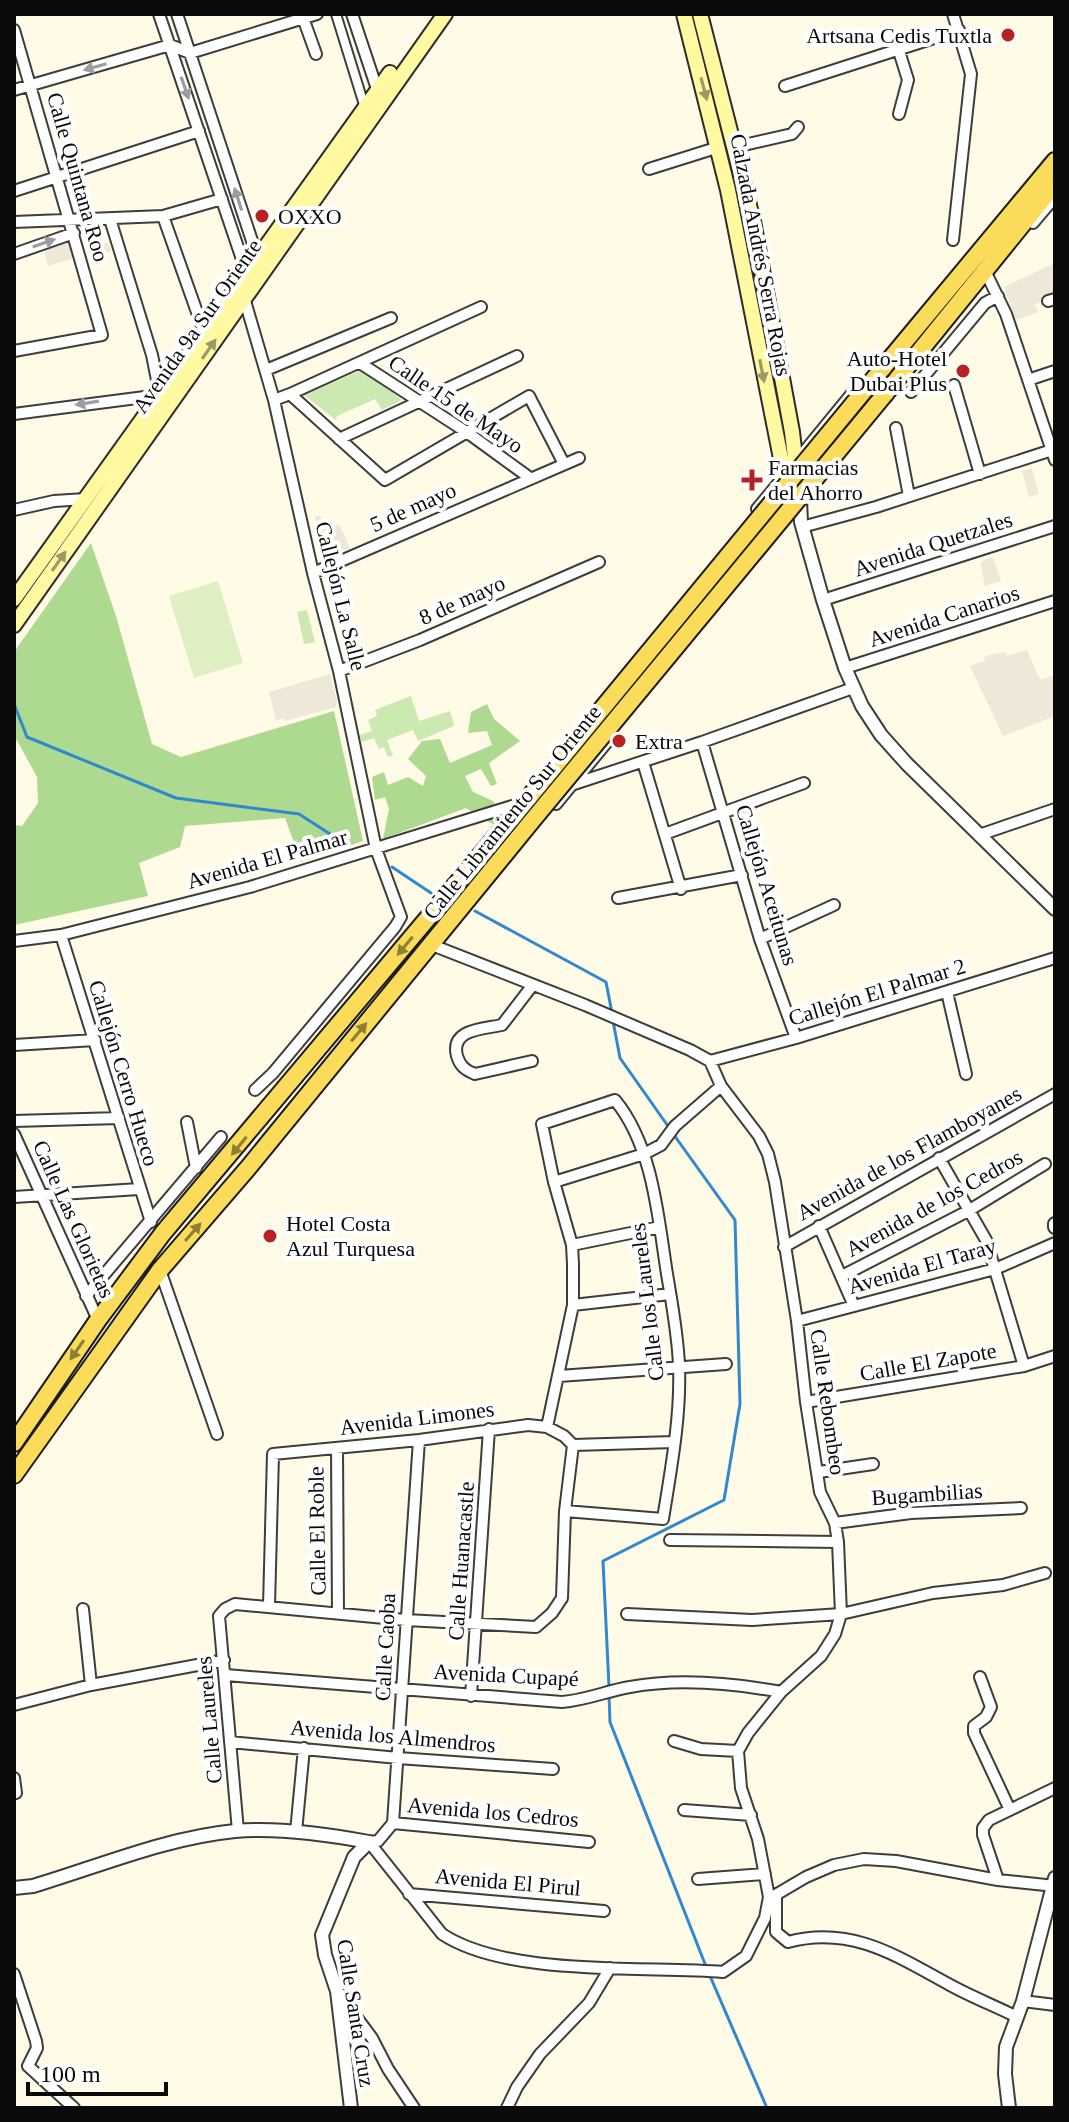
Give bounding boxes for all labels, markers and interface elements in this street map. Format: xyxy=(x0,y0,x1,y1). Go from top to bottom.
place label: Artsana Cedis Tuxtla xyxy=(806,23,992,48)
marker: Artsana Cedis Tuxtla xyxy=(999,26,1017,44)
one-way arrow xyxy=(83,61,108,73)
one-way arrow xyxy=(179,76,191,100)
one-way arrow xyxy=(698,77,710,102)
street label: Calle Quintana Roo xyxy=(42,90,114,264)
street label: Calzada Andrés Serra Rojas xyxy=(725,132,797,378)
one-way arrow xyxy=(232,186,244,210)
place label: OXXO xyxy=(278,204,342,229)
marker: OXXO xyxy=(253,207,271,225)
street label: Avenida 9a Sur Oriente xyxy=(127,234,267,418)
one-way arrow xyxy=(32,237,56,249)
one-way arrow xyxy=(201,339,216,360)
place label: Auto-Hotel Dubai Plus xyxy=(847,346,947,396)
street label: Calle 15 de Mayo xyxy=(384,350,528,458)
one-way arrow xyxy=(757,359,769,384)
marker: Auto-Hotel Dubai Plus xyxy=(954,362,972,380)
one-way arrow xyxy=(74,397,99,410)
place label: Farmacias del Ahorro xyxy=(768,455,863,505)
marker: Farmacias del Ahorro xyxy=(743,471,761,489)
street label: 5 de mayo xyxy=(366,477,460,537)
street label: Avenida Quetzales xyxy=(851,507,1015,581)
street label: Callejón La Salle xyxy=(310,519,372,673)
one-way arrow xyxy=(51,550,66,571)
street label: 8 de mayo xyxy=(415,570,509,630)
street label: Avenida Canarios xyxy=(866,580,1022,652)
street label: Calle Libramiento Sur Oriente xyxy=(418,700,606,924)
place label: Extra xyxy=(635,729,683,754)
marker: Extra xyxy=(610,732,628,750)
street label: Callejón Aceitunas xyxy=(731,802,803,968)
street label: Avenida El Palmar xyxy=(184,824,351,894)
one-way arrow xyxy=(397,936,414,956)
street label: Callejón El Palmar 2 xyxy=(785,953,969,1031)
street label: Callejón Cerro Hueco xyxy=(84,977,164,1169)
one-way arrow xyxy=(351,1022,367,1042)
street label: Avenida de los Flamboyanes xyxy=(792,1081,1026,1225)
street label: Calle Las Glorietas xyxy=(28,1136,120,1302)
one-way arrow xyxy=(231,1136,247,1156)
street label: Avenida de los Cedros xyxy=(841,1144,1027,1262)
place label: Hotel Costa Azul Turquesa xyxy=(286,1211,415,1261)
one-way arrow xyxy=(184,1222,201,1242)
street label: Calle los Laureles xyxy=(625,1222,669,1382)
marker: Hotel Costa Azul Turquesa xyxy=(261,1227,279,1245)
street label: Avenida El Taray xyxy=(845,1233,999,1299)
street label: Calle Rebombeo xyxy=(805,1327,851,1477)
street label: Calle El Zapote xyxy=(858,1338,998,1386)
one-way arrow xyxy=(70,1339,85,1360)
street label: Avenida Limones xyxy=(338,1396,496,1440)
street label: Calle El Roble xyxy=(303,1466,331,1596)
street label: Bugambilias xyxy=(871,1478,983,1510)
street label: Calle Huanacastle xyxy=(443,1481,479,1641)
street label: Calle Caoba xyxy=(370,1592,400,1702)
street label: Calle Laureles xyxy=(191,1655,227,1785)
street label: Avenida Cupapé xyxy=(433,1659,579,1691)
street label: Avenida los Almendros xyxy=(289,1715,497,1757)
street label: Avenida los Cedros xyxy=(406,1792,580,1832)
street label: Avenida El Pirul xyxy=(434,1863,582,1901)
street label: Calle Santa Cruz xyxy=(332,1937,380,2089)
scale bar xyxy=(28,2046,166,2096)
text: 100 m xyxy=(40,2061,101,2087)

